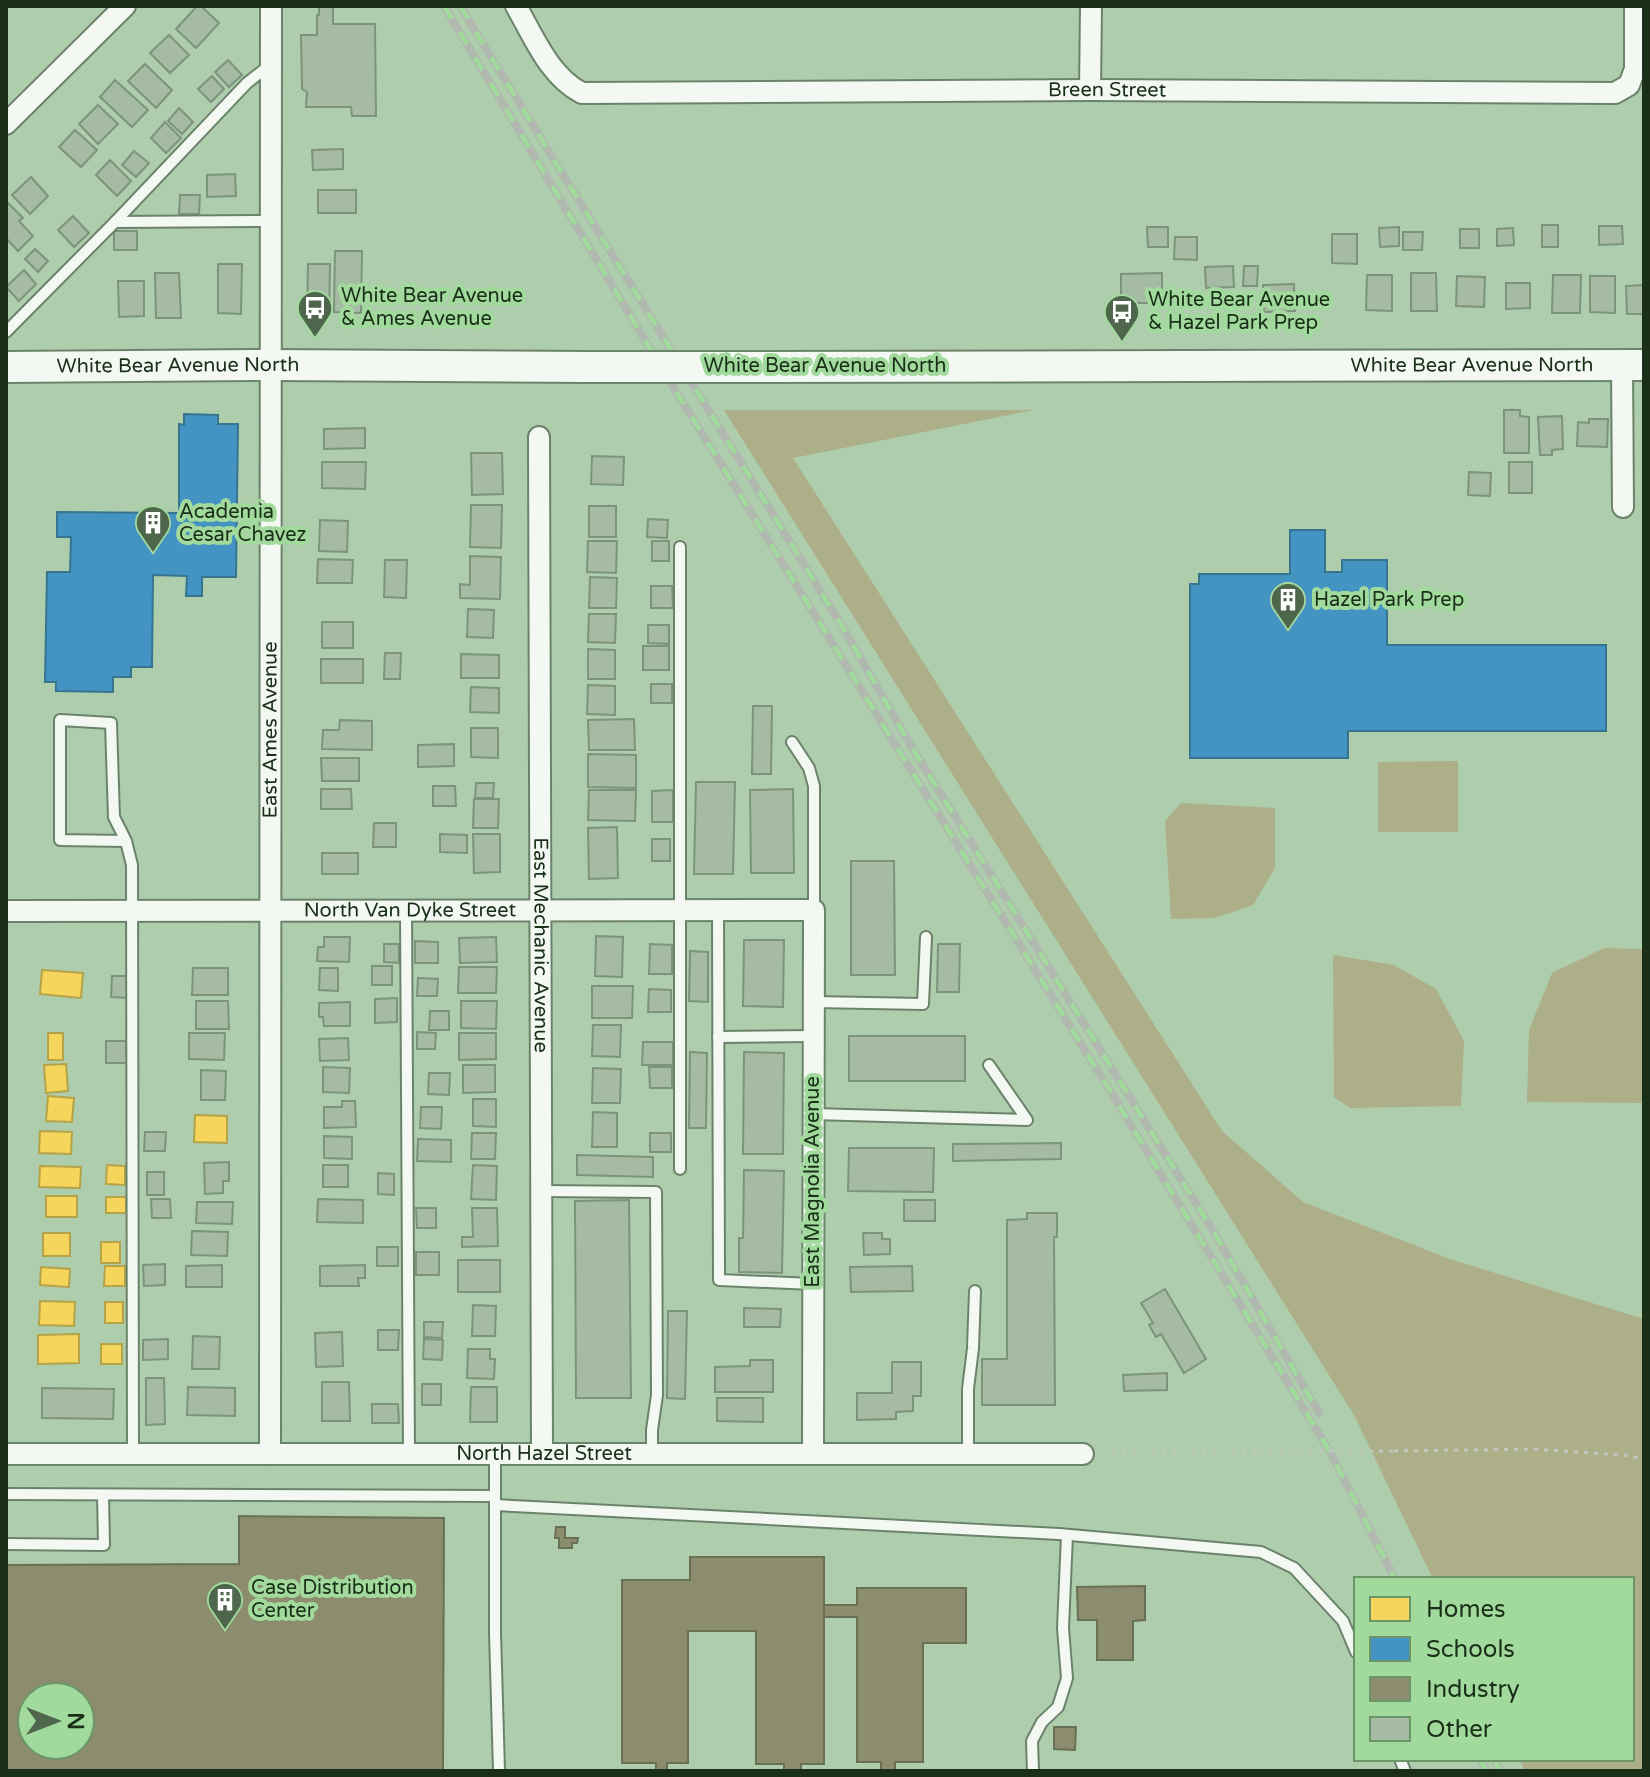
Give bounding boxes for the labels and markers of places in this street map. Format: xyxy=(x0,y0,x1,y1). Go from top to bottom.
place label: White Bear Avenue & Ames Avenue xyxy=(341,284,523,331)
place label: White Bear Avenue & Hazel Park Prep xyxy=(1148,288,1330,335)
bus stop icon: White Bear Avenue & Ames Avenue xyxy=(296,289,334,339)
bus stop icon: White Bear Avenue & Hazel Park Prep xyxy=(1103,293,1141,343)
place label: Academia Cesar Chavez xyxy=(179,500,307,547)
building icon: Academia Cesar Chavez xyxy=(134,504,172,554)
building icon: Hazel Park Prep xyxy=(1269,581,1307,631)
place label: Hazel Park Prep xyxy=(1314,588,1464,612)
place label: Case Distribution Center xyxy=(251,1576,414,1623)
building icon: Case Distribution Center xyxy=(206,1581,244,1631)

